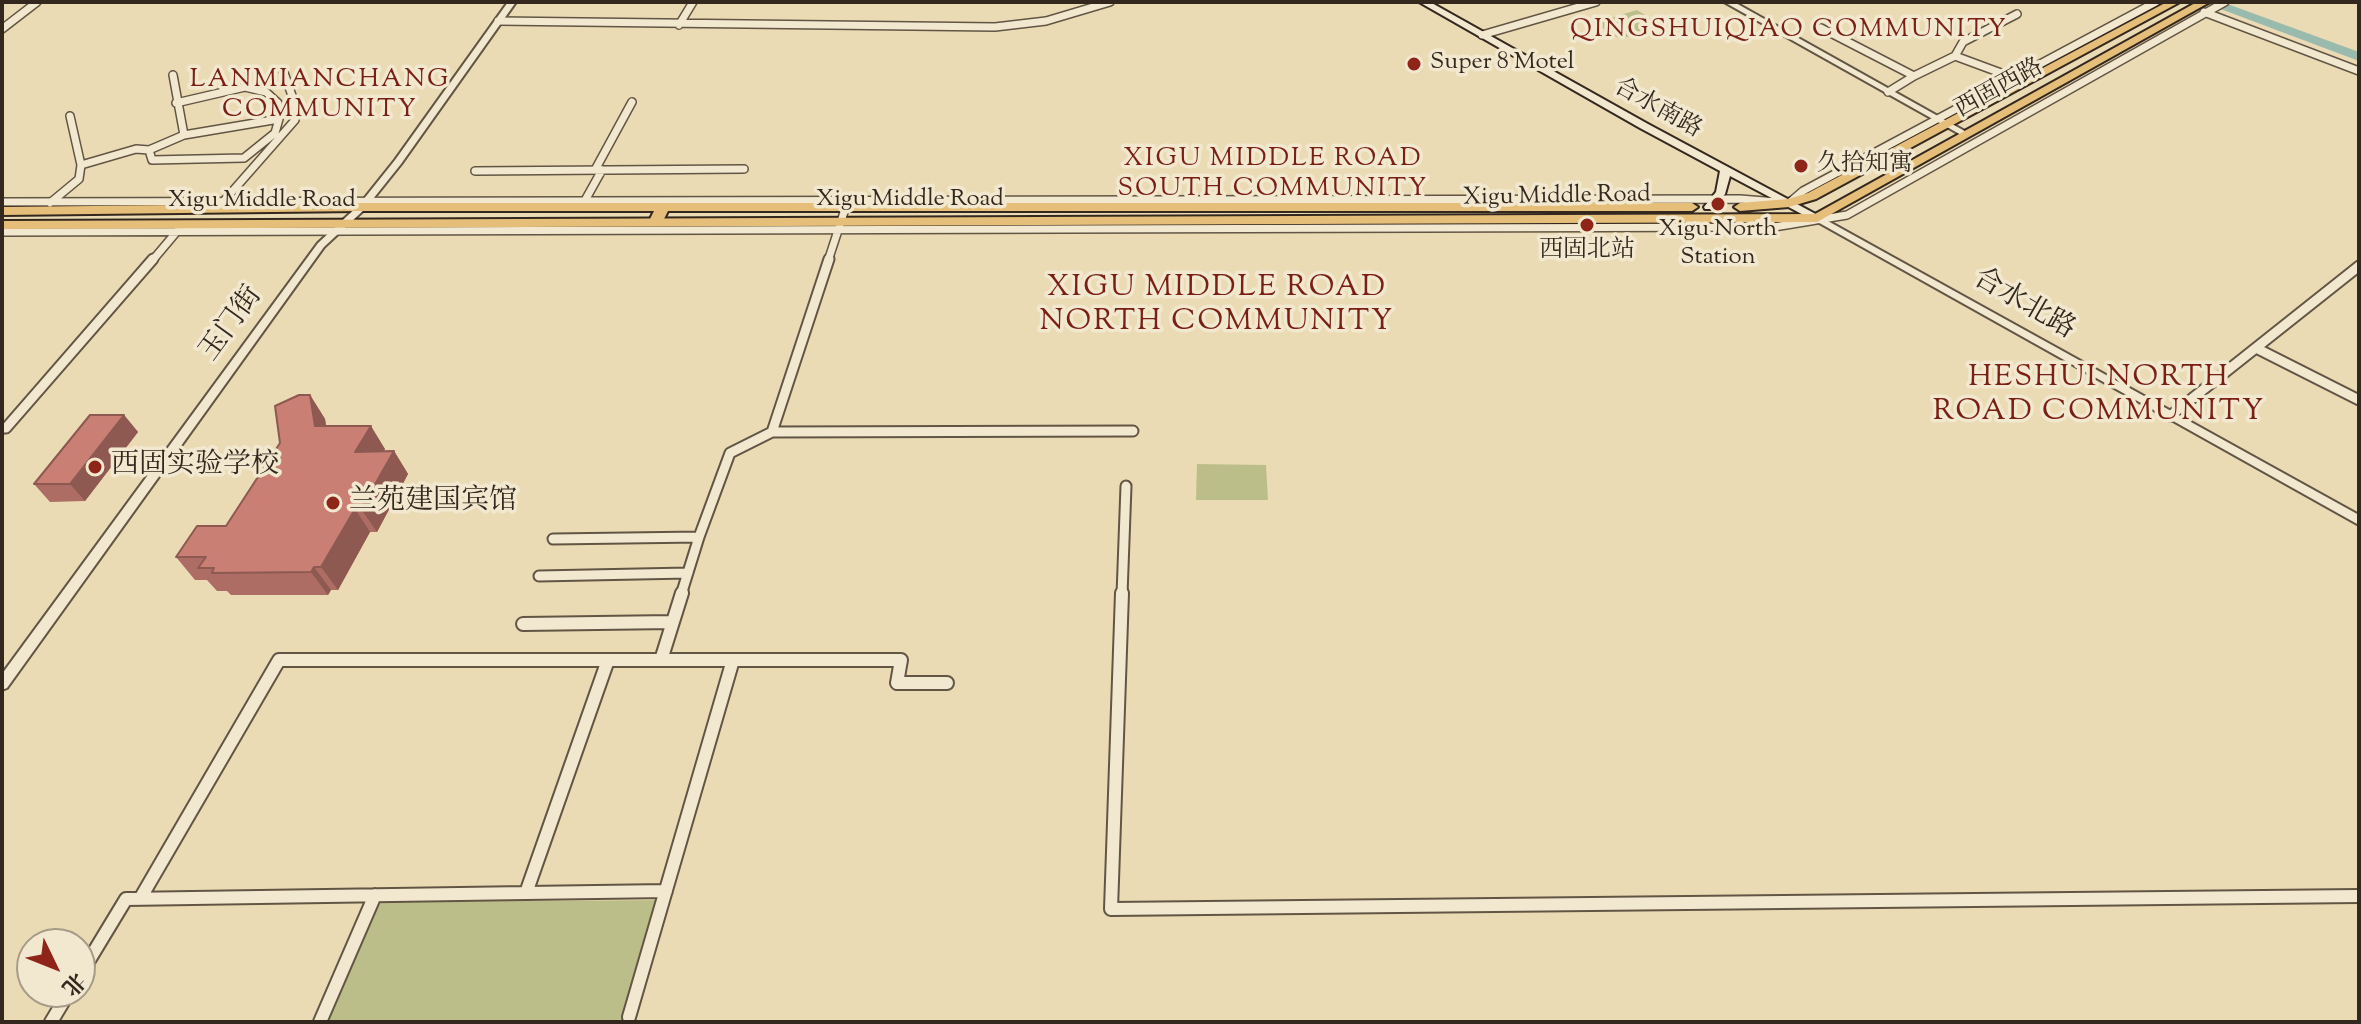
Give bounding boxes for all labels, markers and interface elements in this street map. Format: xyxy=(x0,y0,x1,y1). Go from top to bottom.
district label: QINGSHUIQIAO COMMUNITY xyxy=(1570,16,2008,48)
place label: Super 8 Motel xyxy=(1430,50,1575,78)
street label: 西固西路 xyxy=(1951,54,2049,126)
marker: Super 8 Motel xyxy=(1405,55,1423,73)
district label: LANMIANCHANG COMMUNITY xyxy=(190,66,450,128)
street label: 合水南路 xyxy=(1608,74,1706,146)
district label: XIGU MIDDLE ROAD SOUTH COMMUNITY xyxy=(1117,145,1429,206)
place label: 久拾知寓 xyxy=(1817,152,1913,180)
marker: 久拾知寓 xyxy=(1792,157,1810,175)
street label: Xigu Middle Road xyxy=(1463,182,1651,214)
street label: Xigu Middle Road xyxy=(816,187,1004,215)
street label: Xigu Middle Road xyxy=(168,188,356,216)
marker: Xigu North Station xyxy=(1709,195,1727,213)
marker: 西固北站 xyxy=(1578,216,1596,234)
place label: Xigu North Station xyxy=(1659,217,1777,273)
place label: 西固北站 xyxy=(1539,238,1635,266)
street label: 合水北路 xyxy=(1966,263,2080,349)
district label: XIGU MIDDLE ROAD NORTH COMMUNITY xyxy=(1040,272,1394,342)
street label: 玉门街 xyxy=(195,281,271,369)
district label: HESHUI NORTH ROAD COMMUNITY xyxy=(1933,362,2265,432)
place label: 西固实验学校 xyxy=(111,450,279,484)
marker: 西固实验学校 xyxy=(86,458,104,476)
place label: 兰苑建国宾馆 xyxy=(349,486,517,520)
marker: 兰苑建国宾馆 xyxy=(324,494,342,512)
north arrow xyxy=(16,928,96,1008)
text: 北 xyxy=(53,964,91,1002)

